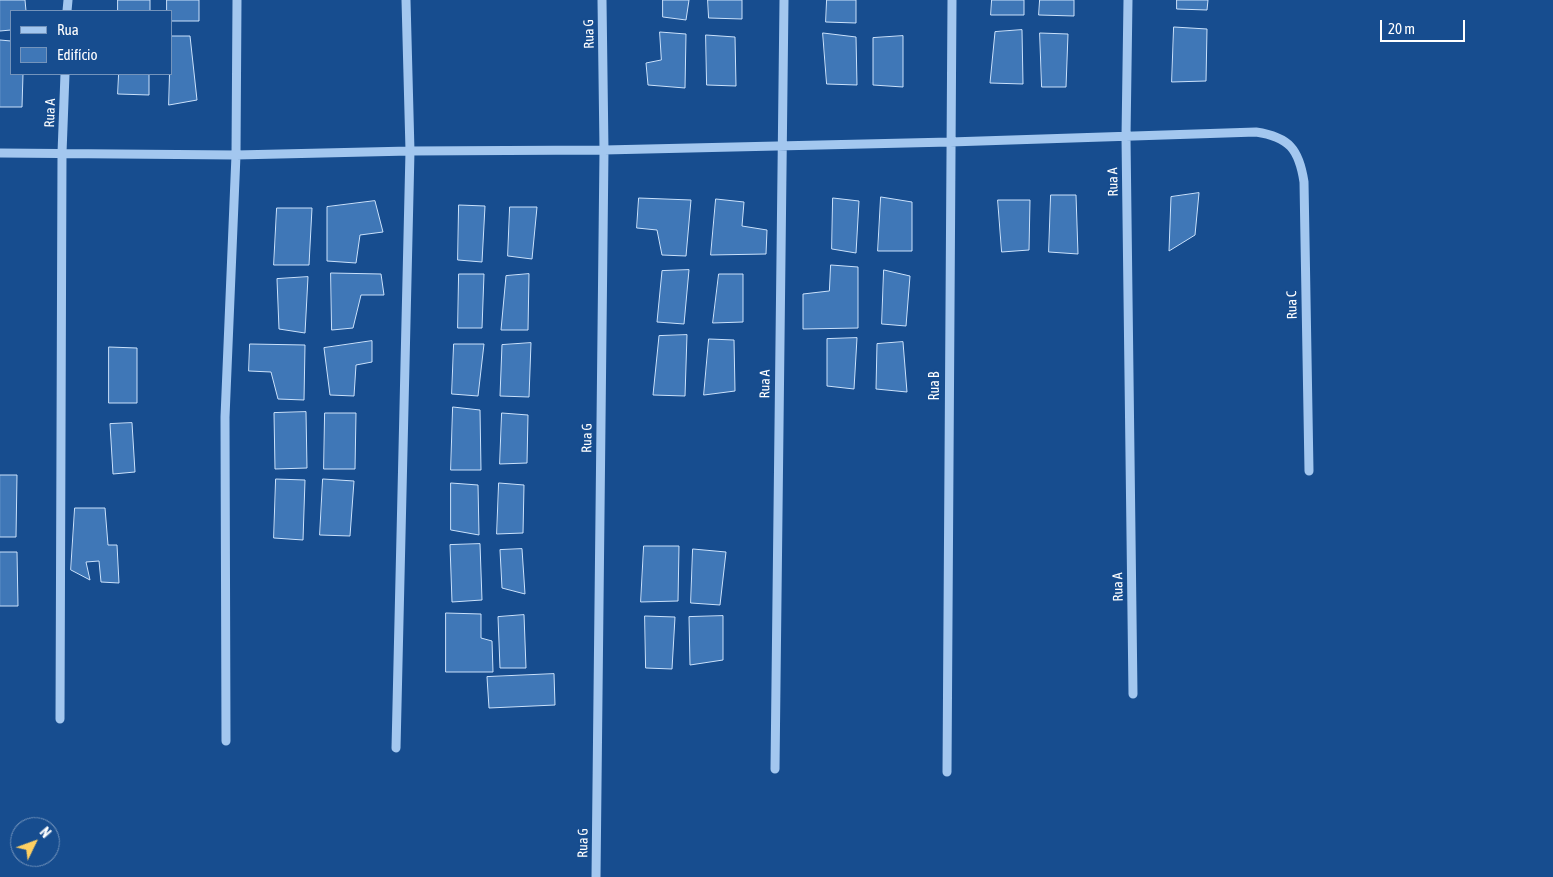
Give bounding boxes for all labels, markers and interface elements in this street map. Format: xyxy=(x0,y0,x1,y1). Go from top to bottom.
legend xyxy=(10,10,172,75)
scale bar xyxy=(1383,10,1468,42)
street label: Rua G xyxy=(580,19,598,49)
text: 20 m xyxy=(1388,20,1415,37)
text: Rua xyxy=(57,21,79,38)
text: Edifício xyxy=(57,46,98,63)
street label: Rua A xyxy=(41,98,59,128)
street label: Rua A xyxy=(1104,167,1122,197)
street label: Rua C xyxy=(1283,291,1301,319)
street label: Rua A xyxy=(756,369,774,399)
street label: Rua B xyxy=(927,372,943,400)
street label: Rua G xyxy=(578,423,596,453)
street label: Rua A xyxy=(1109,572,1127,602)
north arrow xyxy=(10,817,60,867)
text: N xyxy=(37,824,54,841)
street label: Rua G xyxy=(574,828,592,858)

